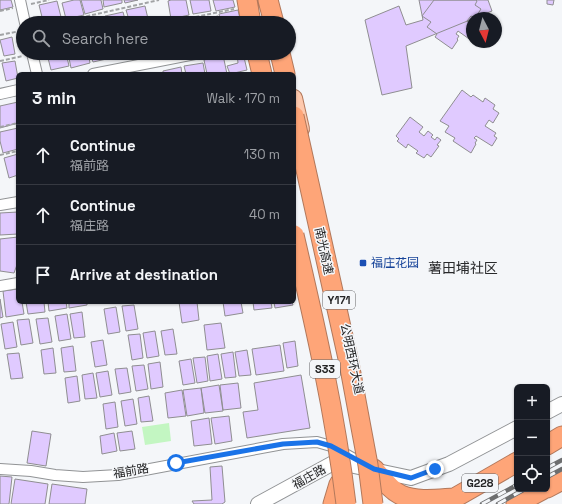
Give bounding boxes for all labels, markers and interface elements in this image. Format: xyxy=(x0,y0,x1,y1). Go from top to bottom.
north arrow xyxy=(466,12,502,48)
search box xyxy=(16,16,296,60)
icon: search xyxy=(30,27,52,49)
text: Search here xyxy=(62,29,148,48)
text: 3 min xyxy=(32,87,76,109)
text: Walk · 170 m xyxy=(206,90,280,107)
text: Continue xyxy=(70,136,136,155)
icon: ahead xyxy=(32,144,54,166)
text: 130 m xyxy=(244,146,280,163)
text: 福前路 xyxy=(70,157,109,174)
text: Continue xyxy=(70,196,136,215)
icon: ahead xyxy=(32,204,54,226)
text: 40 m xyxy=(249,206,280,223)
text: 福庄路 xyxy=(70,217,109,234)
street label: 南光高速 xyxy=(311,226,337,276)
place label: 福庄花园 xyxy=(371,255,419,271)
marker: 福庄花园 xyxy=(358,258,368,268)
district label: 薯田埔社区 xyxy=(428,259,498,277)
icon: arrive xyxy=(32,264,54,286)
text: Arrive at destination xyxy=(70,265,218,284)
road number: Y171 xyxy=(323,291,355,309)
street label: 公明西环大道 xyxy=(337,322,367,396)
road number: S33 xyxy=(310,360,340,378)
map controls xyxy=(514,384,550,492)
button: + xyxy=(514,384,550,420)
button: − xyxy=(514,420,550,456)
route start xyxy=(167,454,185,472)
button: locate xyxy=(514,456,550,492)
street label: 福前路 xyxy=(112,460,150,482)
route end xyxy=(426,460,444,478)
street label: 福庄路 xyxy=(289,461,329,493)
road number: G228 xyxy=(462,474,498,492)

